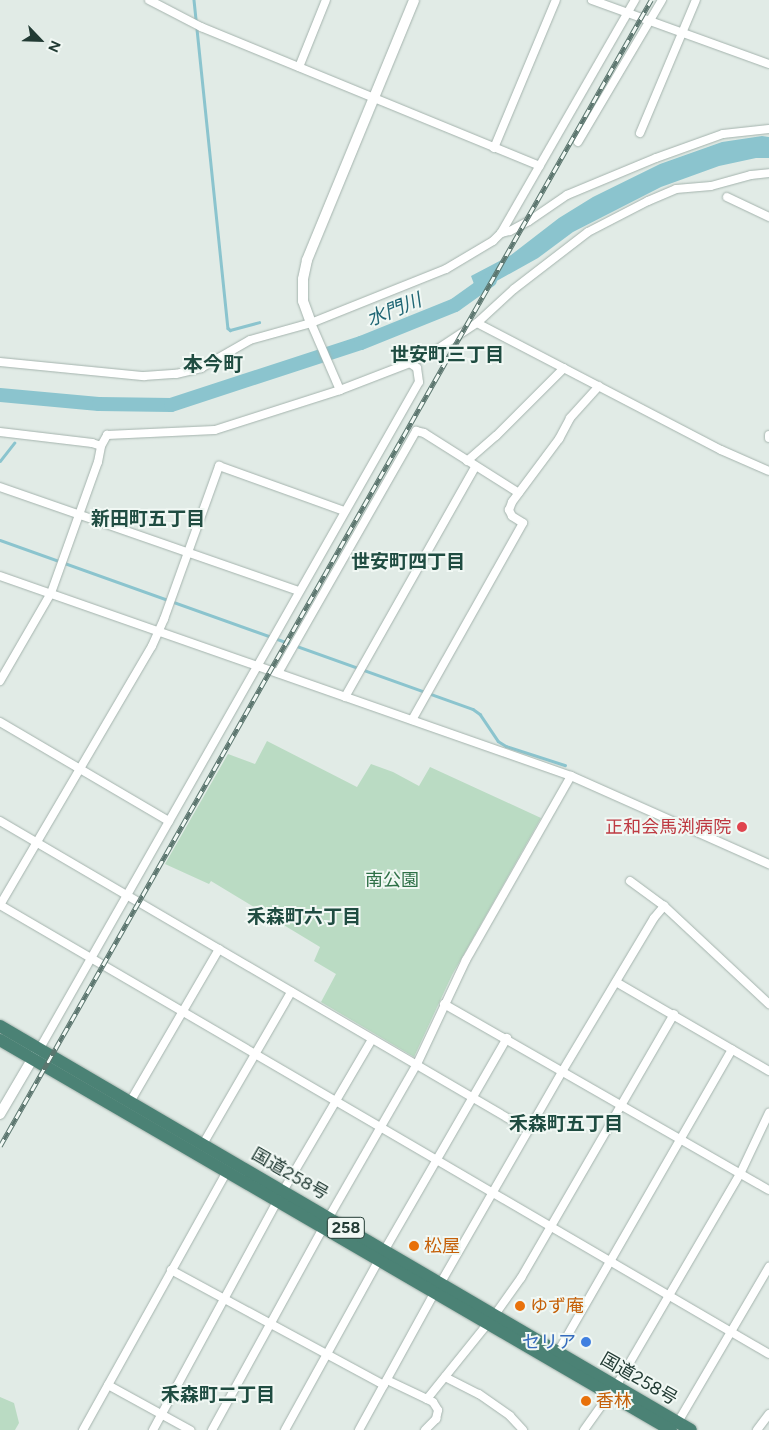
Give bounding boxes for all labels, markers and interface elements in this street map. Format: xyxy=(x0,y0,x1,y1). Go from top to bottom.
north arrow xyxy=(15,15,65,65)
text: N xyxy=(44,38,64,55)
water label: 水門川 xyxy=(363,289,425,331)
district label: 世安町三丁目 xyxy=(390,344,504,366)
district label: 本今町 xyxy=(183,352,243,376)
district label: 新田町五丁目 xyxy=(91,508,205,530)
district label: 世安町四丁目 xyxy=(351,551,465,573)
place label: 正和会馬渕病院 xyxy=(605,816,731,838)
marker: 正和会馬渕病院 xyxy=(735,820,749,834)
park label: 南公園 xyxy=(365,869,419,891)
district label: 禾森町六丁目 xyxy=(247,906,361,928)
district label: 禾森町五丁目 xyxy=(509,1113,623,1135)
street label: 国道258号 xyxy=(248,1143,332,1205)
road number: 258 xyxy=(326,1214,366,1242)
place label: 松屋 xyxy=(424,1235,460,1257)
marker: 松屋 xyxy=(408,1240,420,1252)
place label: ゆず庵 xyxy=(530,1295,584,1317)
marker: ゆず庵 xyxy=(514,1300,526,1312)
place label: セリア xyxy=(522,1331,576,1353)
marker: セリア xyxy=(580,1336,592,1348)
street label: 国道258号 xyxy=(597,1348,681,1410)
district label: 禾森町二丁目 xyxy=(161,1384,275,1406)
place label: 香林 xyxy=(596,1390,632,1412)
marker: 香林 xyxy=(580,1395,592,1407)

